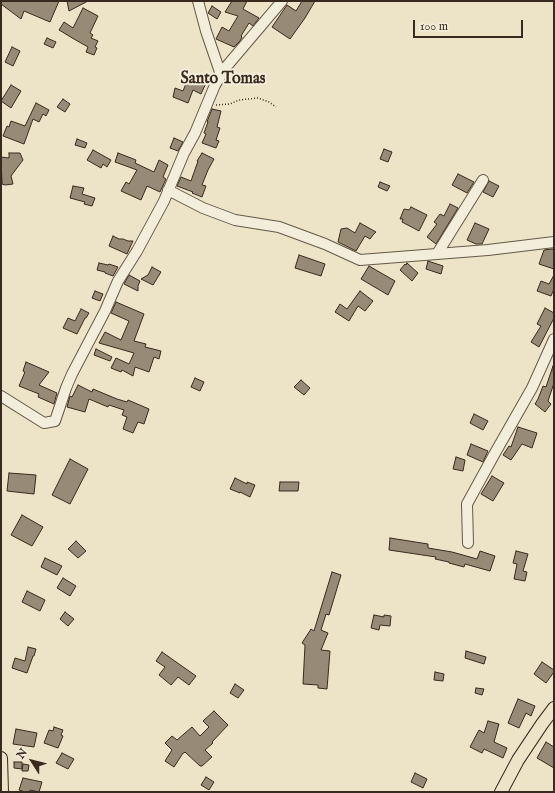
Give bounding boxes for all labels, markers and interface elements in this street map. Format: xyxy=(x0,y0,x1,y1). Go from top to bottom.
scale bar xyxy=(415,12,525,38)
text: 100 m xyxy=(420,19,448,34)
district label: Santo Tomas xyxy=(181,70,265,90)
north arrow xyxy=(12,741,52,781)
text: N xyxy=(14,746,31,762)

